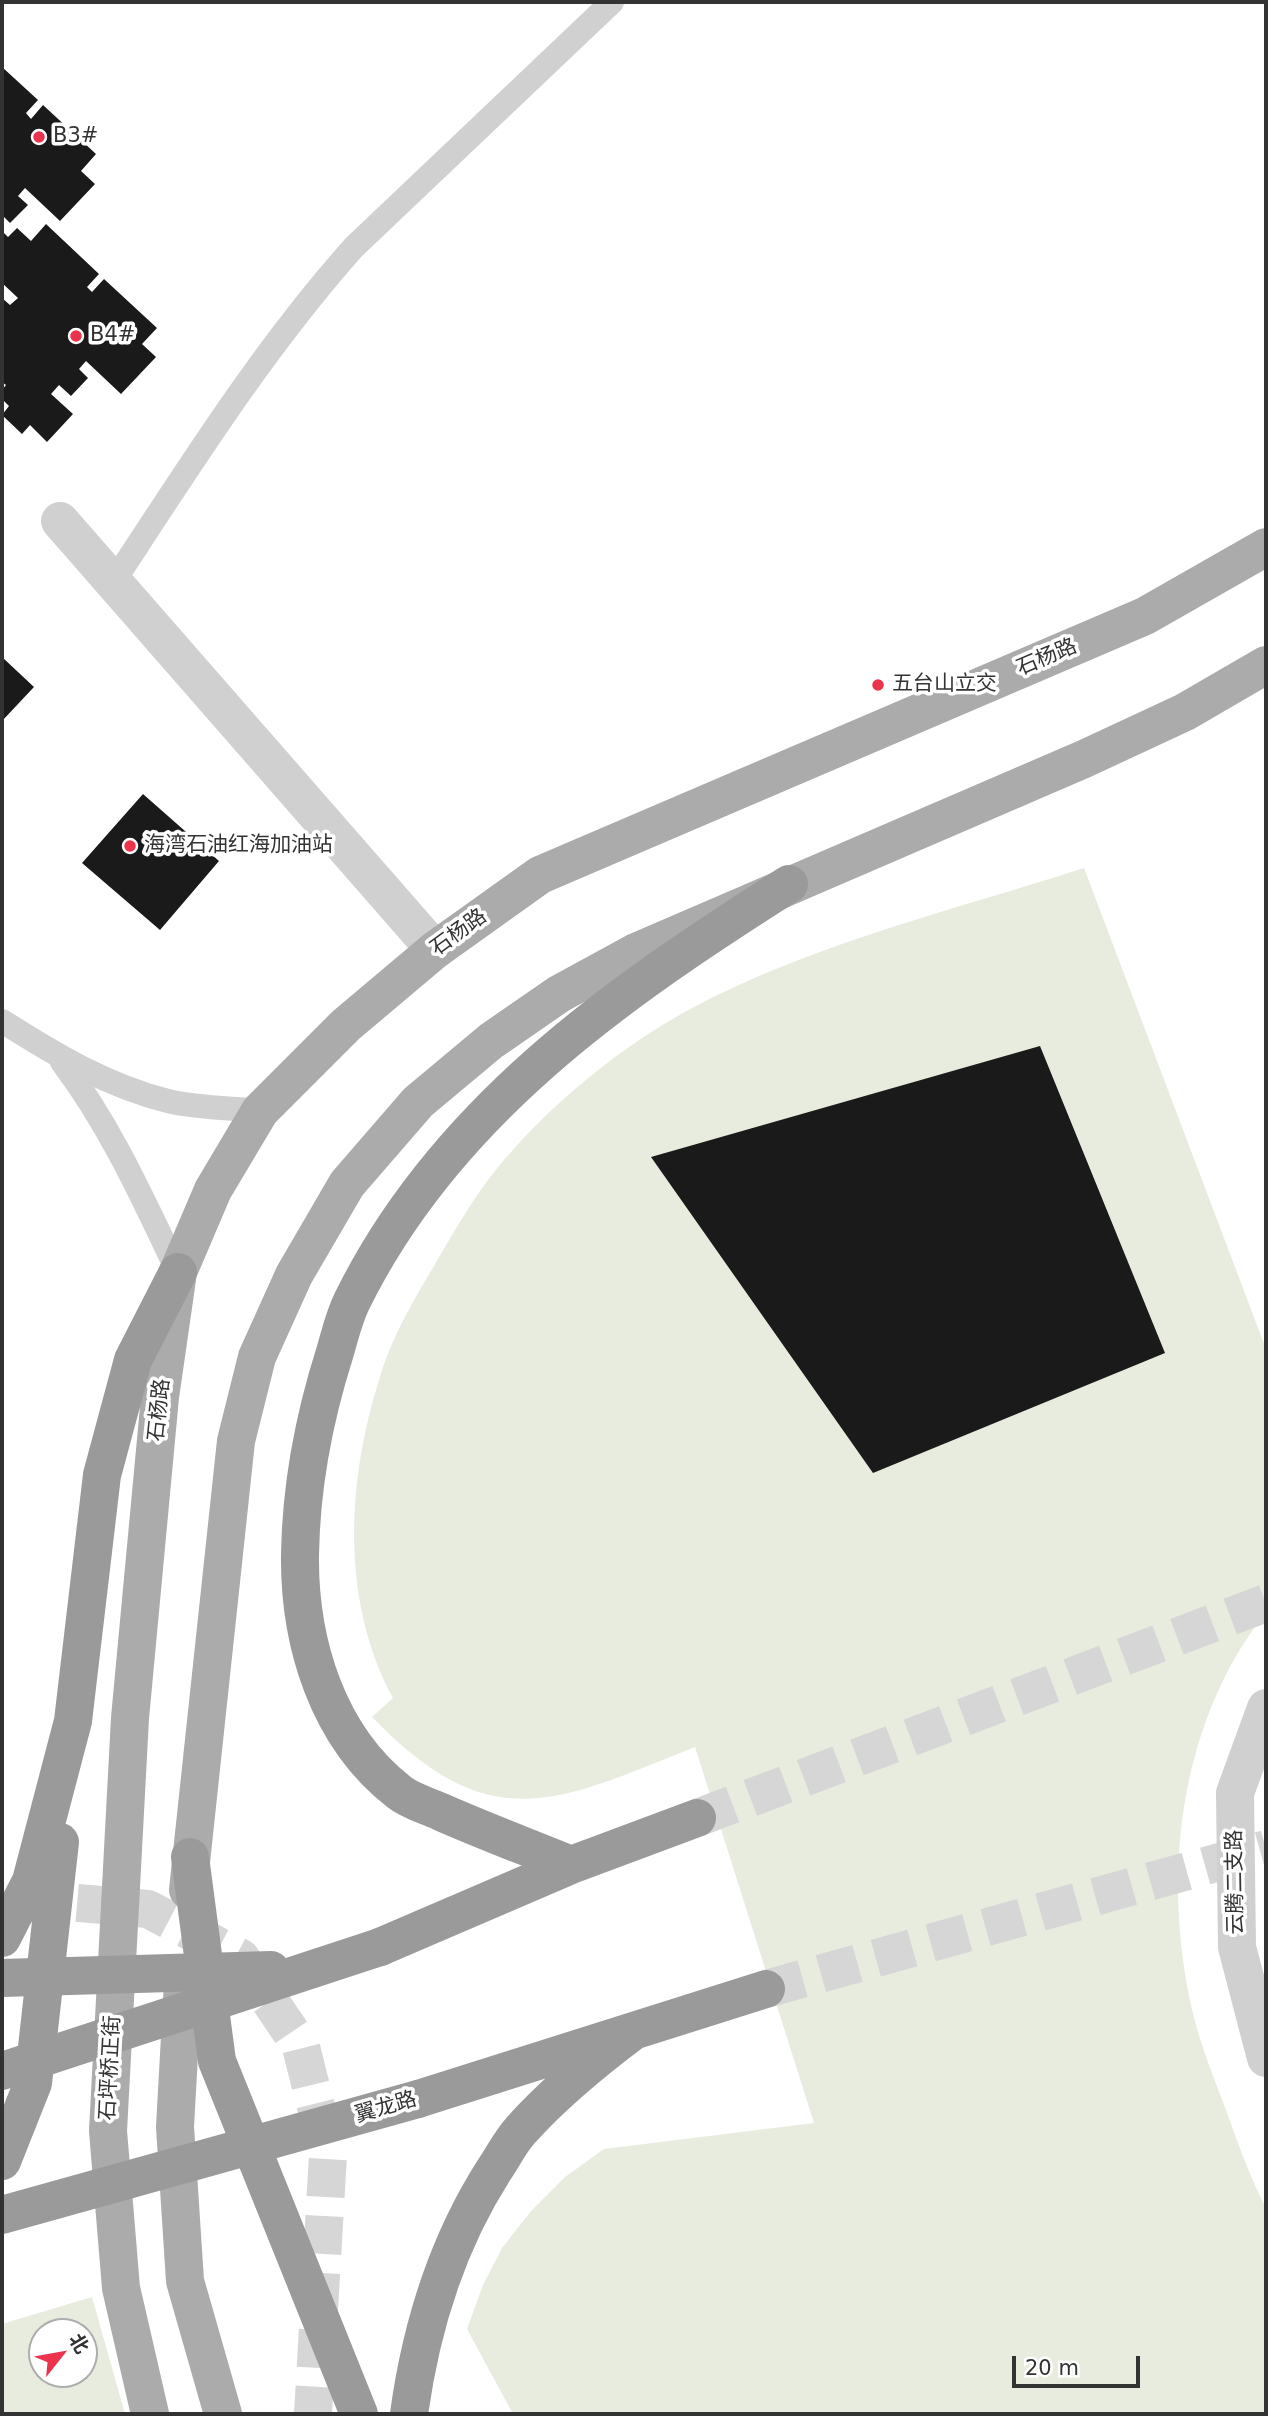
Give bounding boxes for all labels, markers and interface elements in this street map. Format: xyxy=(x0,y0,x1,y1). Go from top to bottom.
place label: B3# xyxy=(53,124,98,150)
marker: B3# xyxy=(31,129,47,145)
place label: B4# xyxy=(90,323,135,349)
marker: B4# xyxy=(68,328,84,344)
street label: 石杨路 xyxy=(1013,634,1081,682)
place label: 五台山立交 xyxy=(892,672,997,698)
marker: 五台山立交 xyxy=(870,677,886,693)
place label: 海湾石油红海加油站 xyxy=(144,833,333,859)
marker: 海湾石油红海加油站 xyxy=(122,838,138,854)
street label: 石杨路 xyxy=(426,904,492,962)
street label: 石杨路 xyxy=(144,1377,176,1443)
street label: 云腾二支路 xyxy=(1222,1829,1250,1935)
street label: 石坪桥正街 xyxy=(96,2015,126,2121)
street label: 翼龙路 xyxy=(352,2087,420,2129)
north arrow xyxy=(28,2318,98,2388)
text: 北 xyxy=(65,2329,94,2357)
scale bar xyxy=(1016,2342,1144,2386)
text: 20 m xyxy=(1025,2356,1079,2380)

